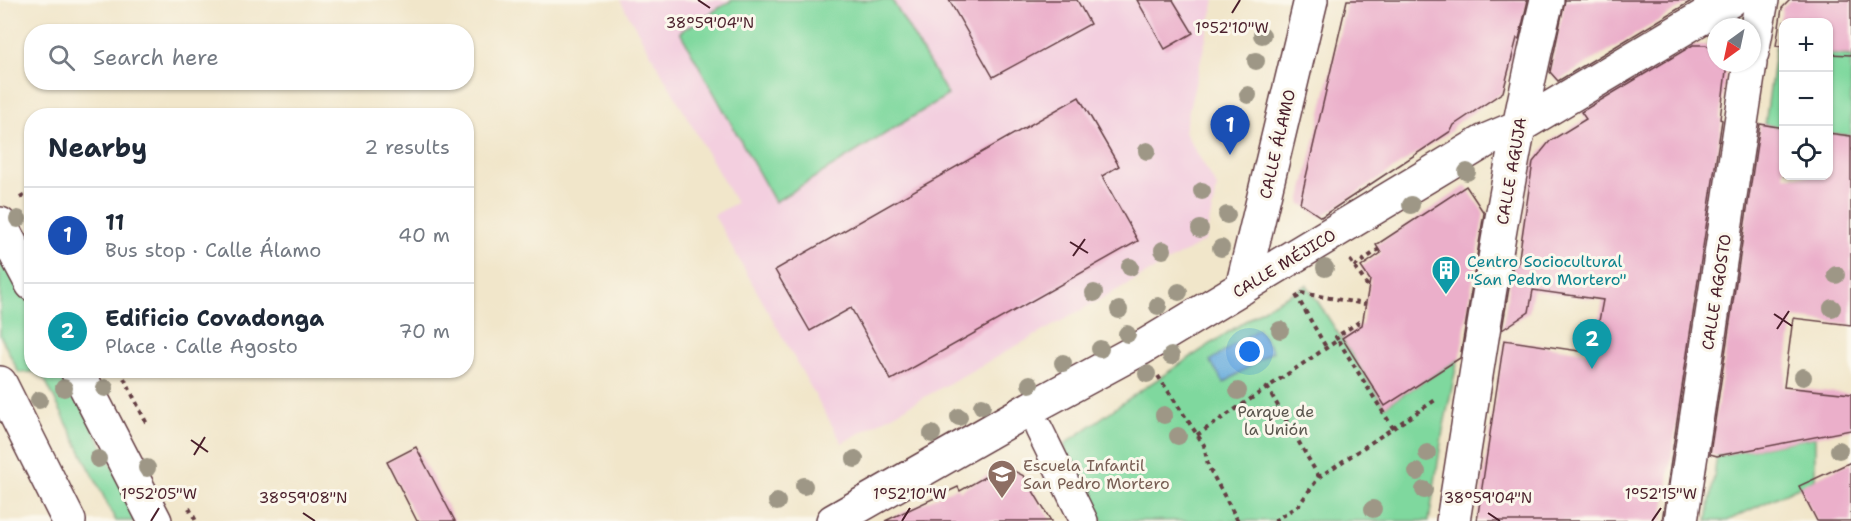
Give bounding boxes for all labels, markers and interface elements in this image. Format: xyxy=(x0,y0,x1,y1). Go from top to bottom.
text: 38°59'04"N xyxy=(666,13,754,33)
text: 1°52'10"W xyxy=(1195,18,1269,38)
north arrow xyxy=(1707,18,1761,72)
map controls xyxy=(1779,18,1833,180)
button: + xyxy=(1779,18,1833,72)
search box xyxy=(24,24,474,90)
icon: search xyxy=(45,41,78,74)
text: Search here xyxy=(93,43,219,72)
button: − xyxy=(1779,72,1833,126)
street label: CALLE ÁLAMO xyxy=(1255,87,1300,201)
pin: 1 xyxy=(1210,106,1250,155)
street label: CALLE AGUJA xyxy=(1492,116,1531,226)
button: locate xyxy=(1779,126,1833,180)
text: Nearby xyxy=(48,130,147,165)
text: 2 results xyxy=(364,134,450,160)
text: 11 xyxy=(105,208,124,237)
text: 1 xyxy=(63,222,72,248)
text: 40 m xyxy=(398,222,450,248)
street label: CALLE MÉJICO xyxy=(1229,224,1340,303)
street label: CALLE AGOSTO xyxy=(1697,233,1736,352)
text: Bus stop · Calle Álamo xyxy=(105,237,321,263)
place label: Centro Sociocultural "San Pedro Mortero" xyxy=(1467,251,1627,290)
building icon: Centro Sociocultural "San Pedro Mortero" xyxy=(1430,254,1462,296)
text: Edificio Covadonga xyxy=(105,304,324,333)
text: 2 xyxy=(61,318,75,344)
text: 70 m xyxy=(398,318,450,344)
pin: 2 xyxy=(1572,320,1612,369)
text: Place · Calle Agosto xyxy=(105,333,298,359)
your location xyxy=(1235,337,1264,366)
park label: Parque de la Unión xyxy=(1238,401,1314,440)
place label: Escuela Infantil San Pedro Mortero xyxy=(1023,455,1170,494)
school or university icon: Escuela Infantil San Pedro Mortero xyxy=(986,458,1018,500)
text: 1°52'05"W xyxy=(121,484,197,504)
text: 1°52'10"W xyxy=(873,484,947,504)
text: 1°52'15"W xyxy=(1625,484,1697,504)
text: 38°59'08"N xyxy=(259,488,347,508)
text: 38°59'04"N xyxy=(1444,488,1532,508)

